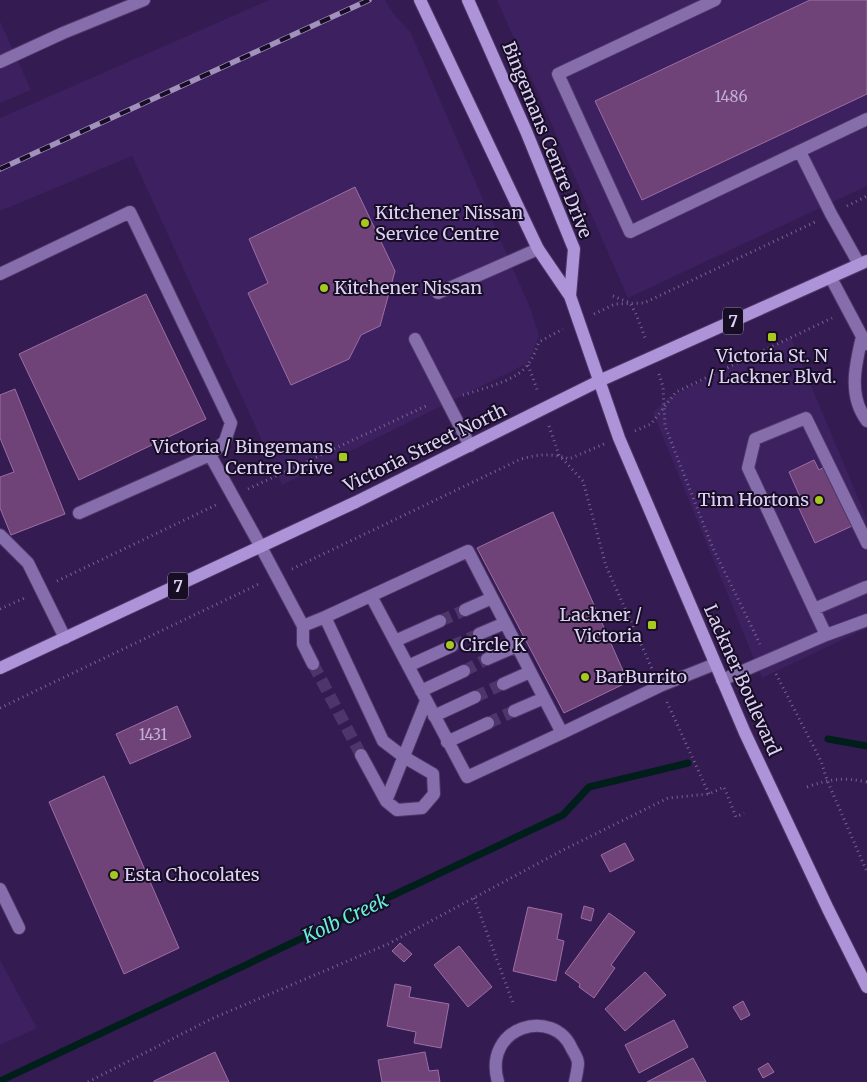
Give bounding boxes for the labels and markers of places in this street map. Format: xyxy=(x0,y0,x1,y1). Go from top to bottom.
place label: Kitchener Nissan Service Centre xyxy=(375,201,523,245)
marker: Kitchener Nissan Service Centre xyxy=(359,217,371,229)
place label: Kitchener Nissan xyxy=(334,276,482,299)
marker: Kitchener Nissan xyxy=(318,282,330,294)
marker: Victoria St. N / Lackner Blvd. xyxy=(766,331,778,343)
place label: Victoria St. N / Lackner Blvd. xyxy=(707,344,837,388)
place label: Victoria / Bingemans Centre Drive xyxy=(151,435,333,479)
marker: Victoria / Bingemans Centre Drive xyxy=(337,451,349,463)
place label: Tim Hortons xyxy=(698,488,809,511)
marker: Tim Hortons xyxy=(813,494,825,506)
place label: Lackner / Victoria xyxy=(559,603,642,647)
marker: Lackner / Victoria xyxy=(646,619,658,631)
place label: Circle K xyxy=(460,633,526,656)
marker: Circle K xyxy=(444,639,456,651)
place label: BarBurrito xyxy=(595,665,687,688)
marker: BarBurrito xyxy=(579,671,591,683)
place label: Esta Chocolates xyxy=(124,863,260,886)
marker: Esta Chocolates xyxy=(108,869,120,881)

